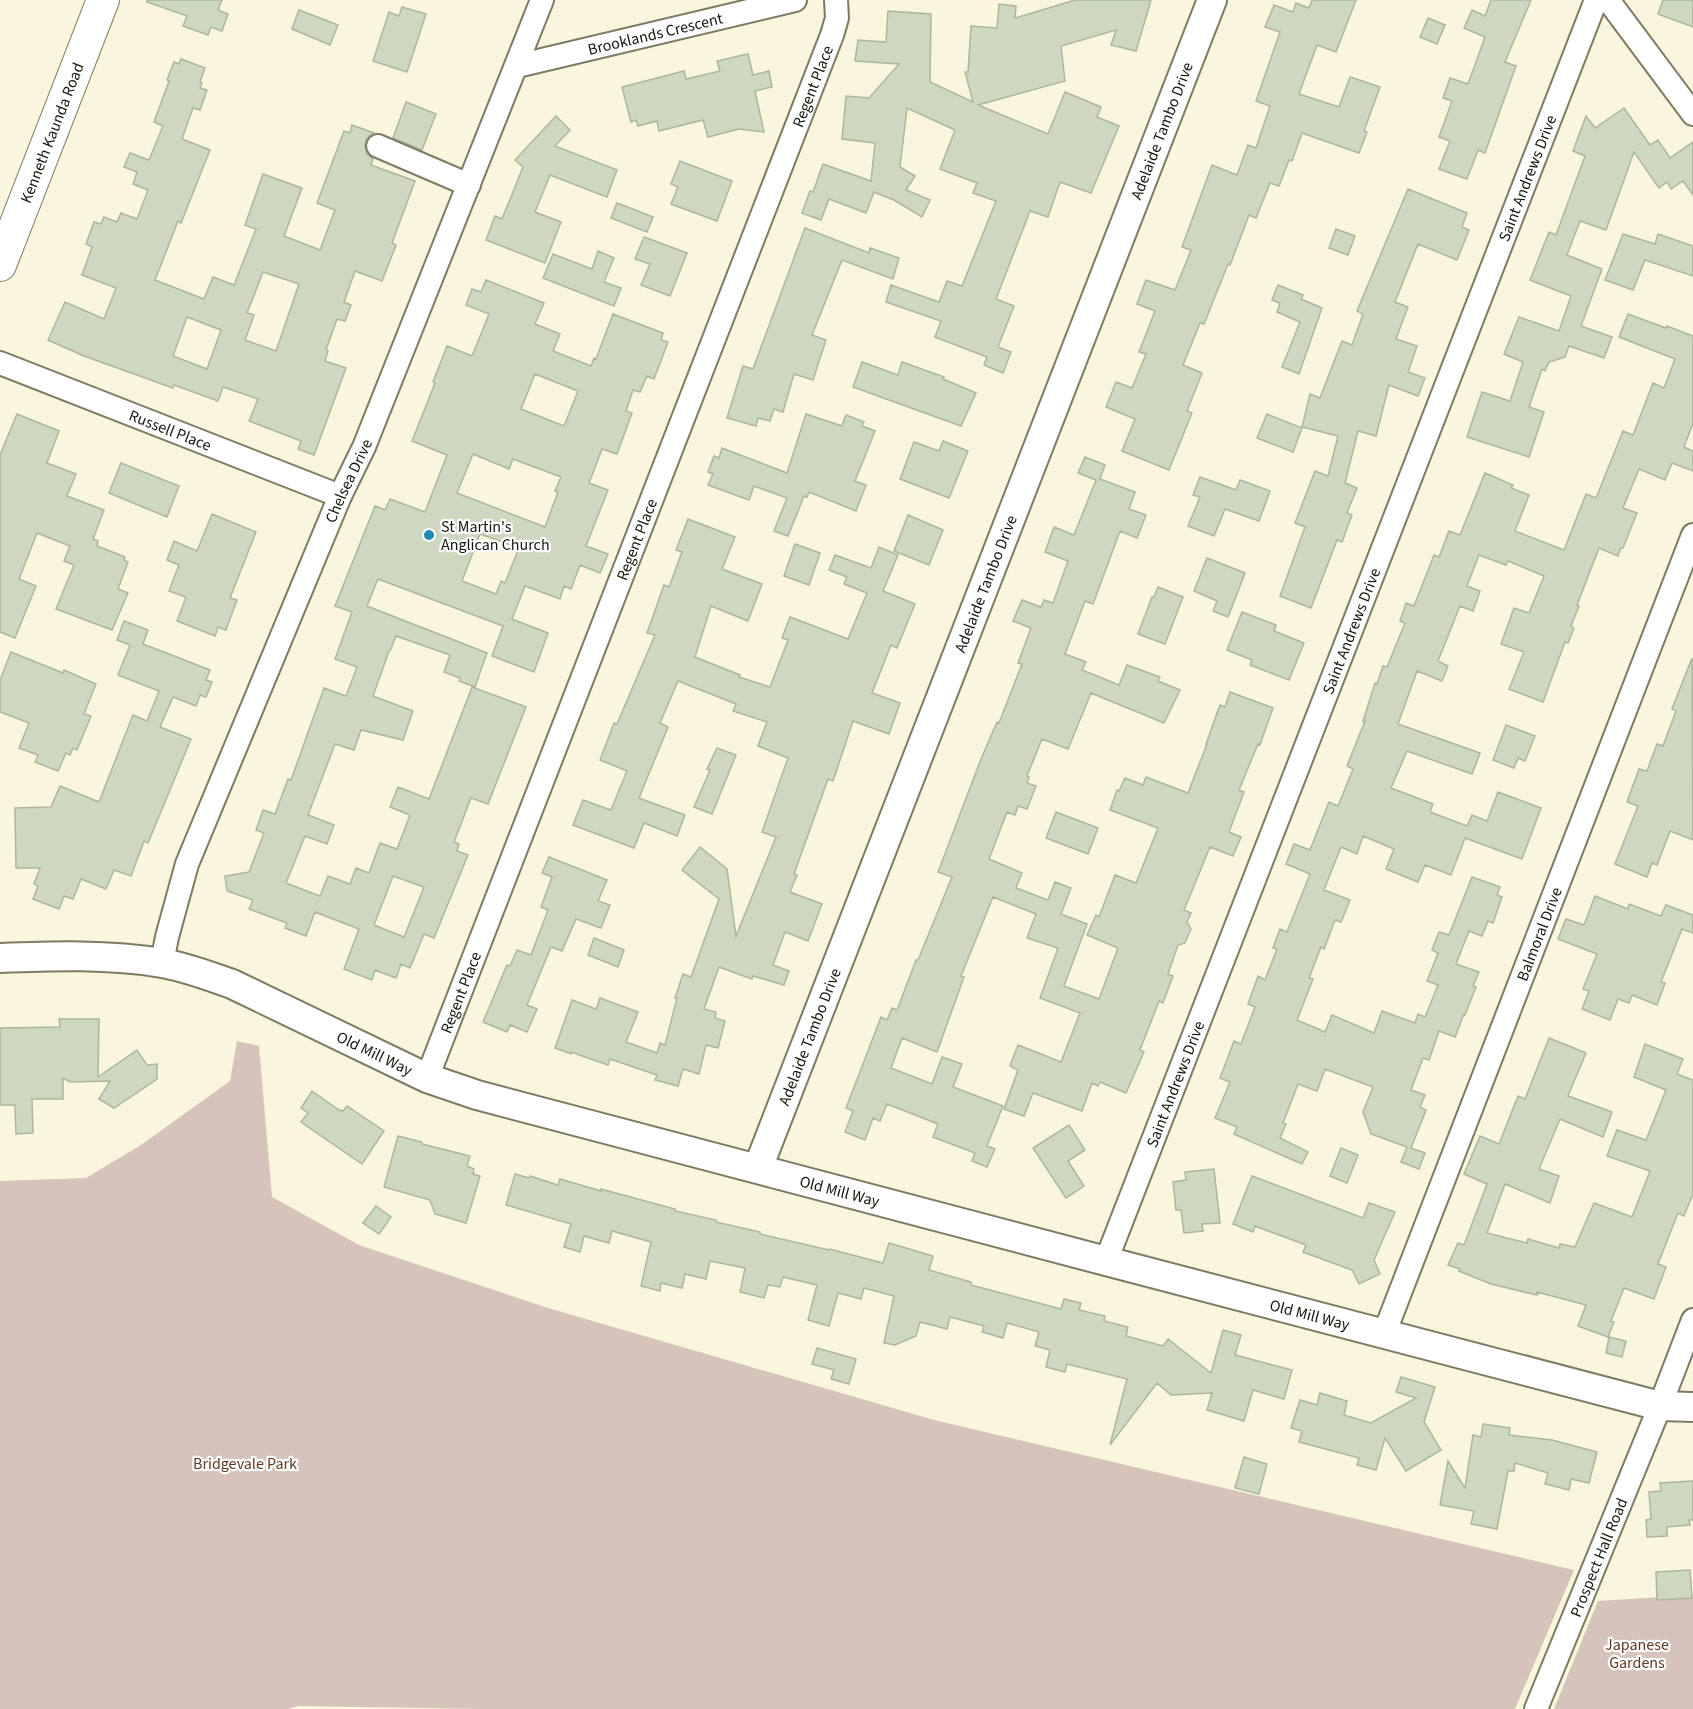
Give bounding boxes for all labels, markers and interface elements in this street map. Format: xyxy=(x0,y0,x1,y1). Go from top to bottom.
street label: Brooklands Crescent xyxy=(586,7,726,61)
street label: Regent Place xyxy=(787,42,839,131)
street label: Adelaide Tambo Drive xyxy=(1125,59,1199,203)
street label: Kenneth Kaunda Road xyxy=(15,60,90,206)
street label: Saint Andrews Drive xyxy=(1493,112,1562,245)
street label: Russell Place xyxy=(126,405,215,457)
street label: Chelsea Drive xyxy=(320,436,378,526)
street label: Regent Place xyxy=(611,495,663,584)
street label: Adelaide Tambo Drive xyxy=(949,512,1023,656)
place label: St Martin's Anglican Church xyxy=(441,516,550,556)
marker: St Martin's Anglican Church xyxy=(422,528,436,542)
street label: Saint Andrews Drive xyxy=(1317,565,1386,698)
street label: Balmoral Drive xyxy=(1512,884,1568,984)
street label: Regent Place xyxy=(435,948,487,1037)
street label: Adelaide Tambo Drive xyxy=(773,965,847,1109)
street label: Saint Andrews Drive xyxy=(1141,1018,1210,1151)
street label: Old Mill Way xyxy=(333,1026,416,1082)
street label: Old Mill Way xyxy=(797,1171,882,1213)
street label: Old Mill Way xyxy=(1267,1294,1352,1336)
park label: Bridgevale Park xyxy=(193,1453,297,1475)
street label: Prospect Hall Road xyxy=(1565,1495,1633,1620)
park label: Japanese Gardens xyxy=(1605,1634,1669,1674)

